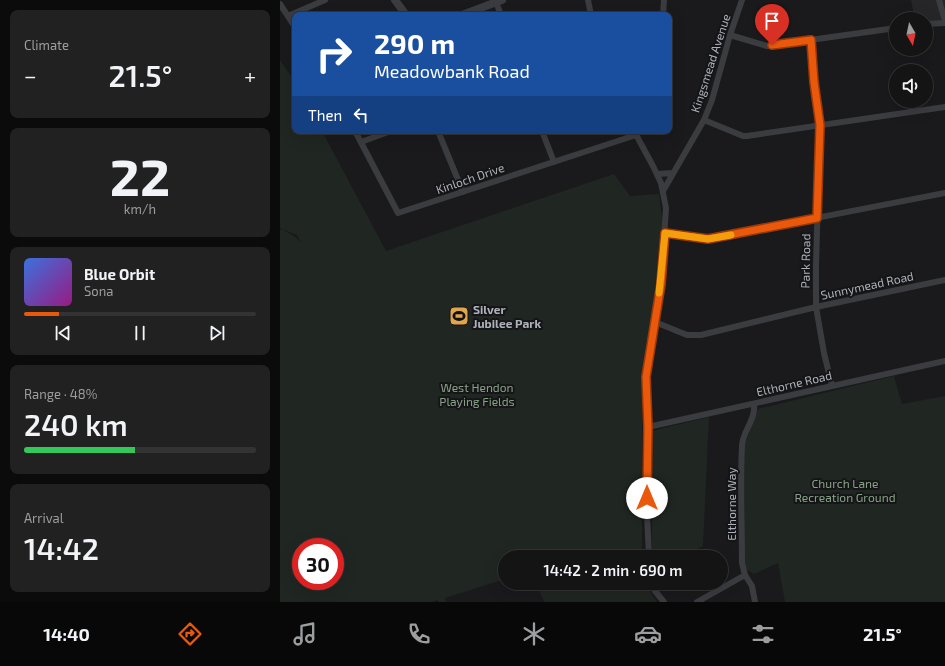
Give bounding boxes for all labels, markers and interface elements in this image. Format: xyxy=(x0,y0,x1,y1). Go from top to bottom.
pin xyxy=(755,4,789,45)
icon: arrive xyxy=(761,10,783,32)
street label: Kingsmead Avenue xyxy=(687,12,733,114)
north arrow xyxy=(889,12,933,56)
map controls xyxy=(889,12,933,108)
text: 290 m xyxy=(374,26,455,60)
icon: right xyxy=(308,28,360,80)
text: Climate xyxy=(24,37,69,53)
text: 21.5° xyxy=(108,57,172,93)
text: Meadowbank Road xyxy=(374,60,530,82)
text: − xyxy=(24,62,37,88)
text: + xyxy=(244,62,256,88)
button: sound xyxy=(889,64,933,108)
icon: left xyxy=(350,104,372,126)
text: Then xyxy=(308,106,342,124)
text: 22 xyxy=(110,144,170,206)
street label: Kinloch Drive xyxy=(434,160,506,196)
text: km/h xyxy=(124,201,156,217)
street label: Park Road xyxy=(798,234,812,288)
text: Blue Orbit xyxy=(84,265,155,283)
street label: Sunnymead Road xyxy=(819,268,915,302)
text: Sona xyxy=(84,283,113,299)
place label: Silver Jubilee Park xyxy=(473,302,541,330)
sports icon: Silver Jubilee Park xyxy=(448,305,470,327)
icon: previous xyxy=(52,322,74,344)
icon: pause xyxy=(129,322,151,344)
icon: next xyxy=(206,322,228,344)
street label: Elthorne Road xyxy=(755,368,833,398)
park label: West Hendon Playing Fields xyxy=(439,380,515,408)
text: Range · 48% xyxy=(24,386,97,402)
text: 240 km xyxy=(24,406,128,442)
street label: Elthorne Way xyxy=(724,467,738,541)
park label: Church Lane Recreation Ground xyxy=(794,476,896,504)
position arrow xyxy=(626,477,668,519)
text: Arrival xyxy=(24,510,64,526)
text: 14:42 xyxy=(24,530,99,566)
speed limit sign: 30 xyxy=(292,538,344,590)
text: 14:42 · 2 min · 690 m xyxy=(543,561,683,579)
icon: directions xyxy=(176,620,204,648)
icon: music xyxy=(291,620,319,648)
icon: phone xyxy=(405,620,433,648)
icon: climate xyxy=(520,620,548,648)
icon: car xyxy=(634,620,662,648)
icon: filters xyxy=(749,620,777,648)
text: 14:40 xyxy=(43,623,90,645)
text: 21.5° xyxy=(863,623,902,645)

